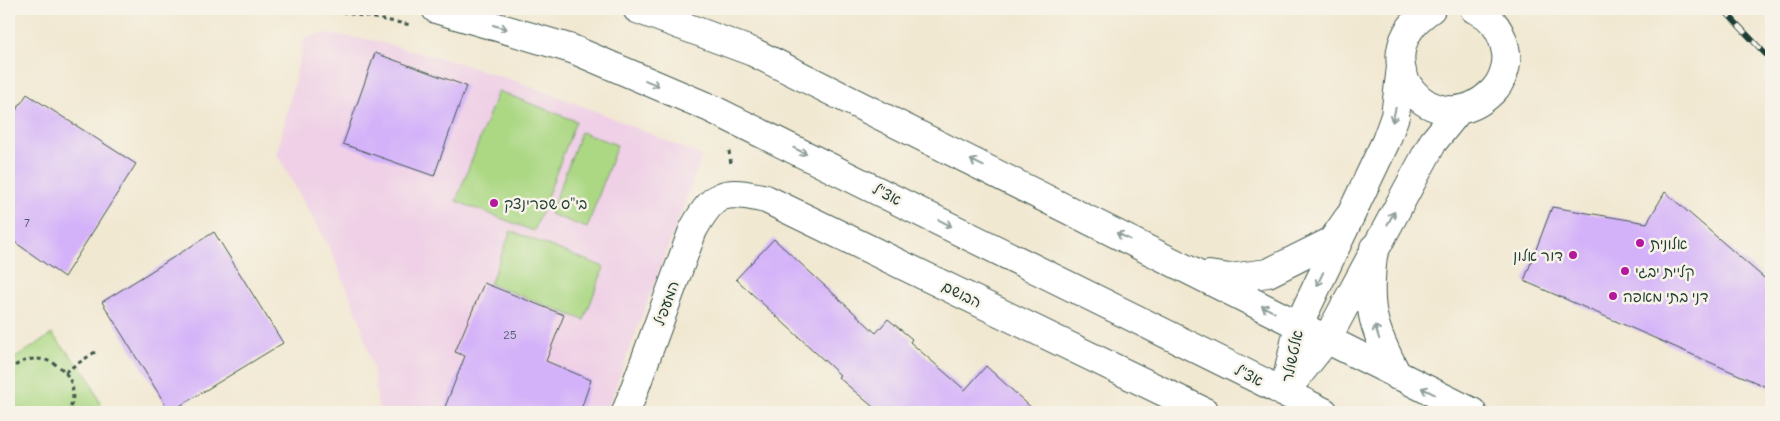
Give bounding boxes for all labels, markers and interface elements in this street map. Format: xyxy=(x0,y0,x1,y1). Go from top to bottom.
one-way arrow xyxy=(491,23,507,33)
one-way arrow xyxy=(644,78,659,88)
one-way arrow xyxy=(1389,107,1398,123)
one-way arrow xyxy=(792,147,807,156)
one-way arrow xyxy=(970,158,985,167)
street label: אצ"ל xyxy=(869,179,905,209)
place label: בי"ס שפרינצק xyxy=(504,194,587,213)
marker: בי"ס שפרינצק xyxy=(488,197,500,209)
one-way arrow xyxy=(1386,210,1396,225)
house number: 7 xyxy=(24,215,30,230)
one-way arrow xyxy=(937,219,952,228)
one-way arrow xyxy=(1115,231,1130,241)
place label: אלונית xyxy=(1650,234,1688,253)
marker: אלונית xyxy=(1634,237,1646,249)
place label: דור אלון xyxy=(1513,246,1563,265)
marker: דור אלון xyxy=(1567,249,1579,261)
place label: קליית יבגי xyxy=(1635,262,1694,282)
marker: קליית יבגי xyxy=(1619,265,1631,277)
one-way arrow xyxy=(1315,271,1324,286)
street label: הבושם xyxy=(939,276,985,312)
street label: המעפיל xyxy=(649,278,683,328)
place label: דני בתי מאפה xyxy=(1623,287,1708,306)
marker: דני בתי מאפה xyxy=(1607,290,1619,302)
one-way arrow xyxy=(1261,304,1276,313)
one-way arrow xyxy=(1372,324,1382,340)
house number: 25 xyxy=(503,327,517,342)
street label: אלטשולר xyxy=(1277,328,1307,384)
street label: אצ"ל xyxy=(1231,360,1267,390)
one-way arrow xyxy=(1421,386,1436,395)

